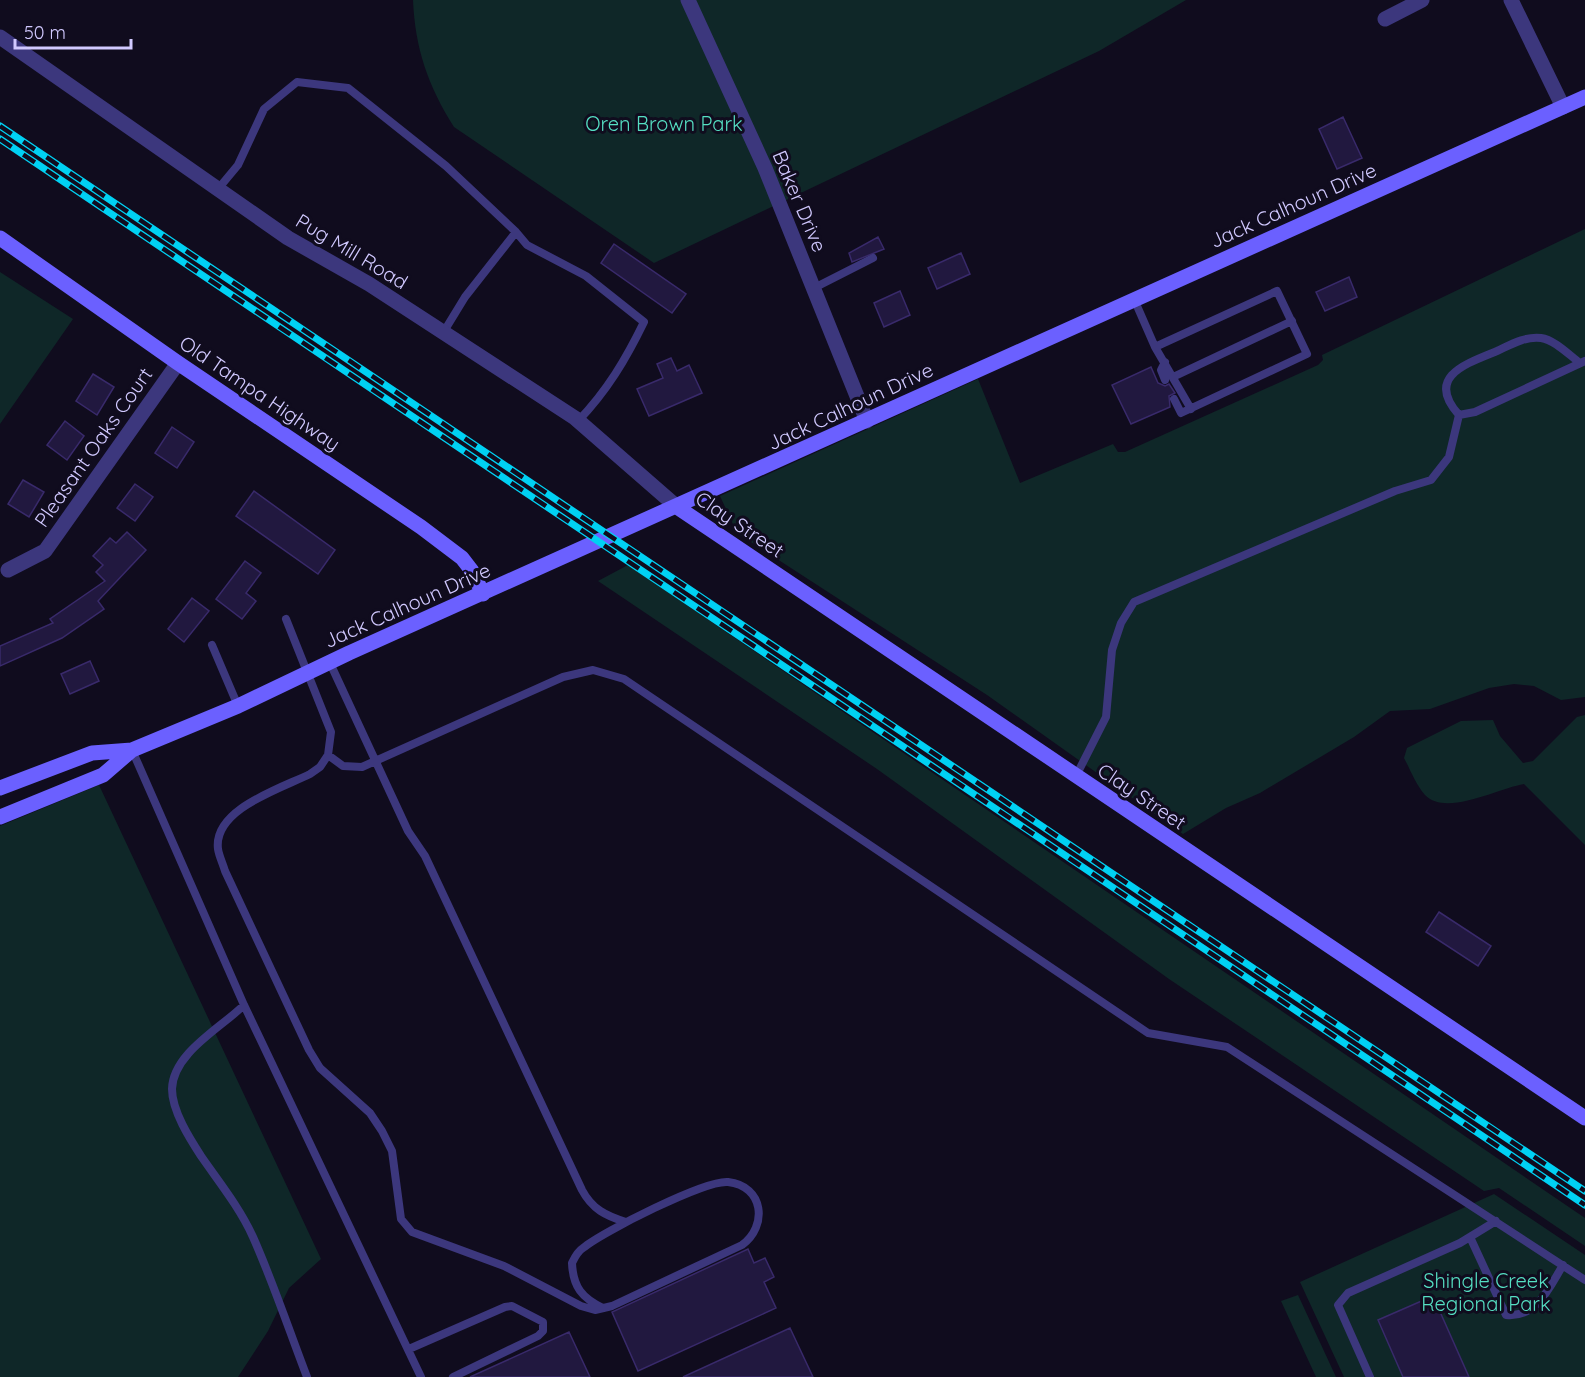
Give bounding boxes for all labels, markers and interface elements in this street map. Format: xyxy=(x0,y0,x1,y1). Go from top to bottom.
scale bar xyxy=(15,12,130,50)
text: 50 m xyxy=(24,21,66,44)
park label: Oren Brown Park xyxy=(585,111,743,136)
street label: Baker Drive xyxy=(767,146,833,256)
street label: Jack Calhoun Drive xyxy=(1206,157,1380,253)
street label: Pug Mill Road xyxy=(292,208,412,294)
street label: Old Tampa Highway xyxy=(175,330,345,456)
street label: Jack Calhoun Drive xyxy=(763,357,937,455)
street label: Pleasant Oaks Court xyxy=(29,362,158,532)
street label: Clay Street xyxy=(691,485,789,563)
street label: Jack Calhoun Drive xyxy=(320,557,494,653)
street label: Clay Street xyxy=(1093,757,1191,835)
park label: Shingle Creek Regional Park xyxy=(1421,1268,1551,1316)

